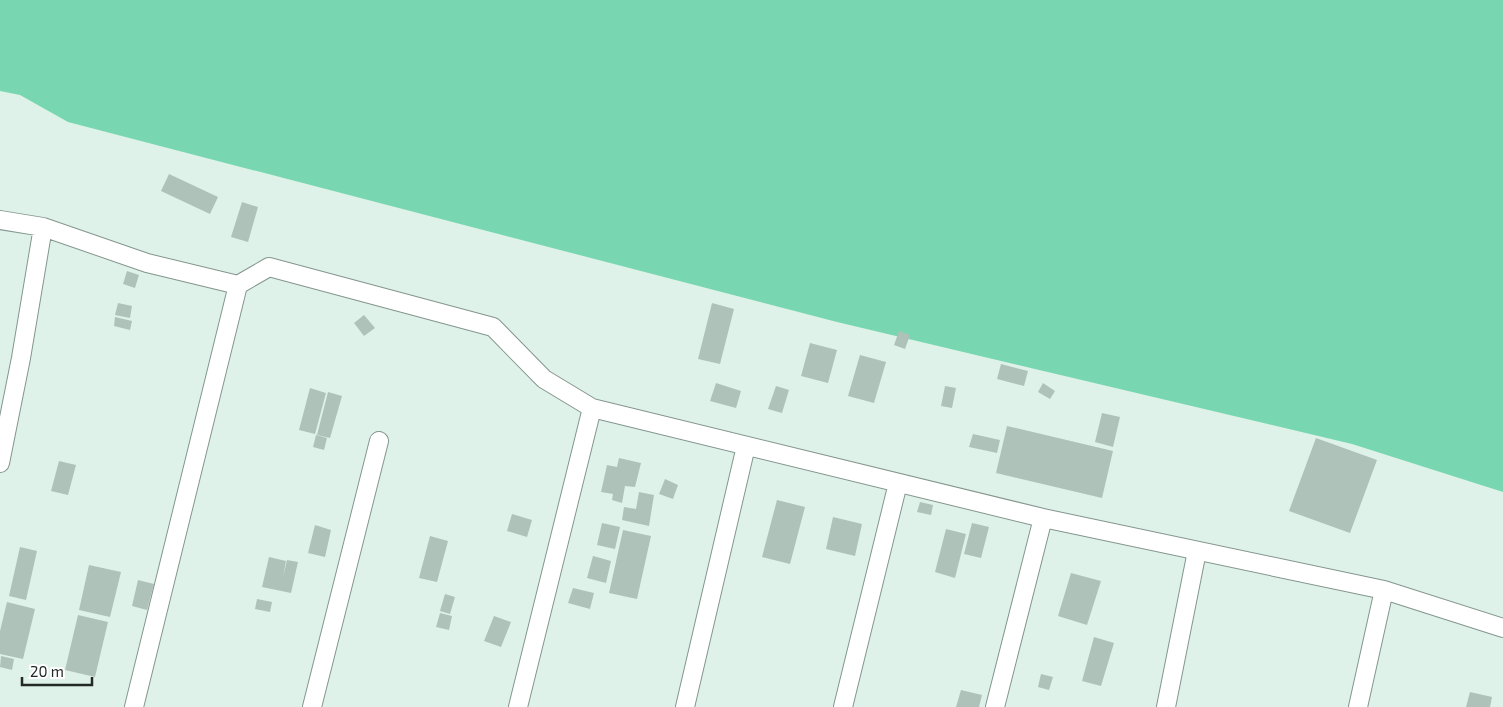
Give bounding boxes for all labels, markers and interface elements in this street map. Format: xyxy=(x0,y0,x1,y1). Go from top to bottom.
scale bar xyxy=(22,654,92,686)
text: 20 m xyxy=(30,662,64,680)

